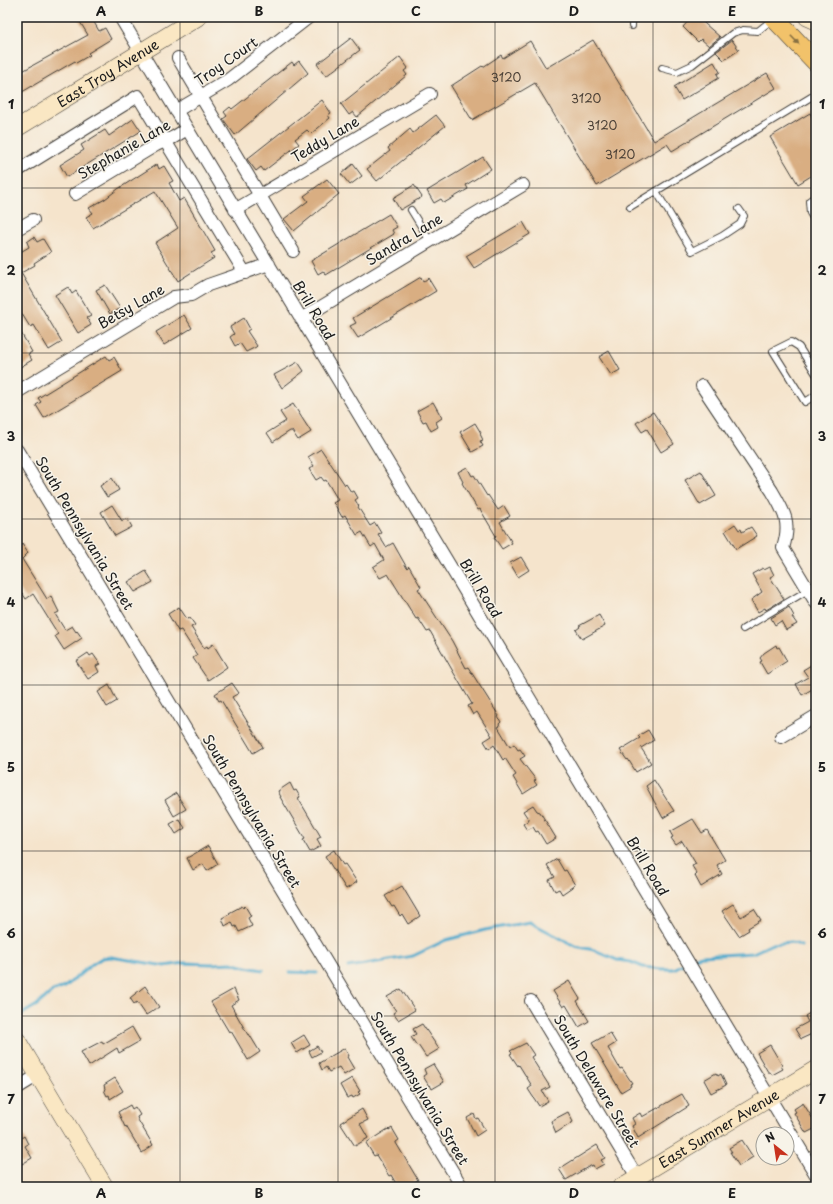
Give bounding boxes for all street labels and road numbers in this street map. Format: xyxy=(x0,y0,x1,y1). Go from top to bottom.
street label: Troy Court xyxy=(190,31,262,90)
street label: East Troy Avenue xyxy=(52,33,163,112)
street label: Teddy Lane xyxy=(287,110,363,168)
street label: Stephanie Lane xyxy=(74,114,174,184)
street label: Sandra Lane xyxy=(362,208,447,270)
street label: Brill Road xyxy=(288,276,340,344)
street label: Betsy Lane xyxy=(94,278,168,334)
street label: South Pennsylvania Street xyxy=(31,452,139,614)
street label: Brill Road xyxy=(455,554,507,622)
street label: South Pennsylvania Street xyxy=(198,730,306,892)
street label: Brill Road xyxy=(622,832,674,900)
street label: South Pennsylvania Street xyxy=(366,1007,474,1169)
street label: South Delaware Street xyxy=(549,1011,645,1152)
street label: East Sumner Avenue xyxy=(654,1083,783,1173)

